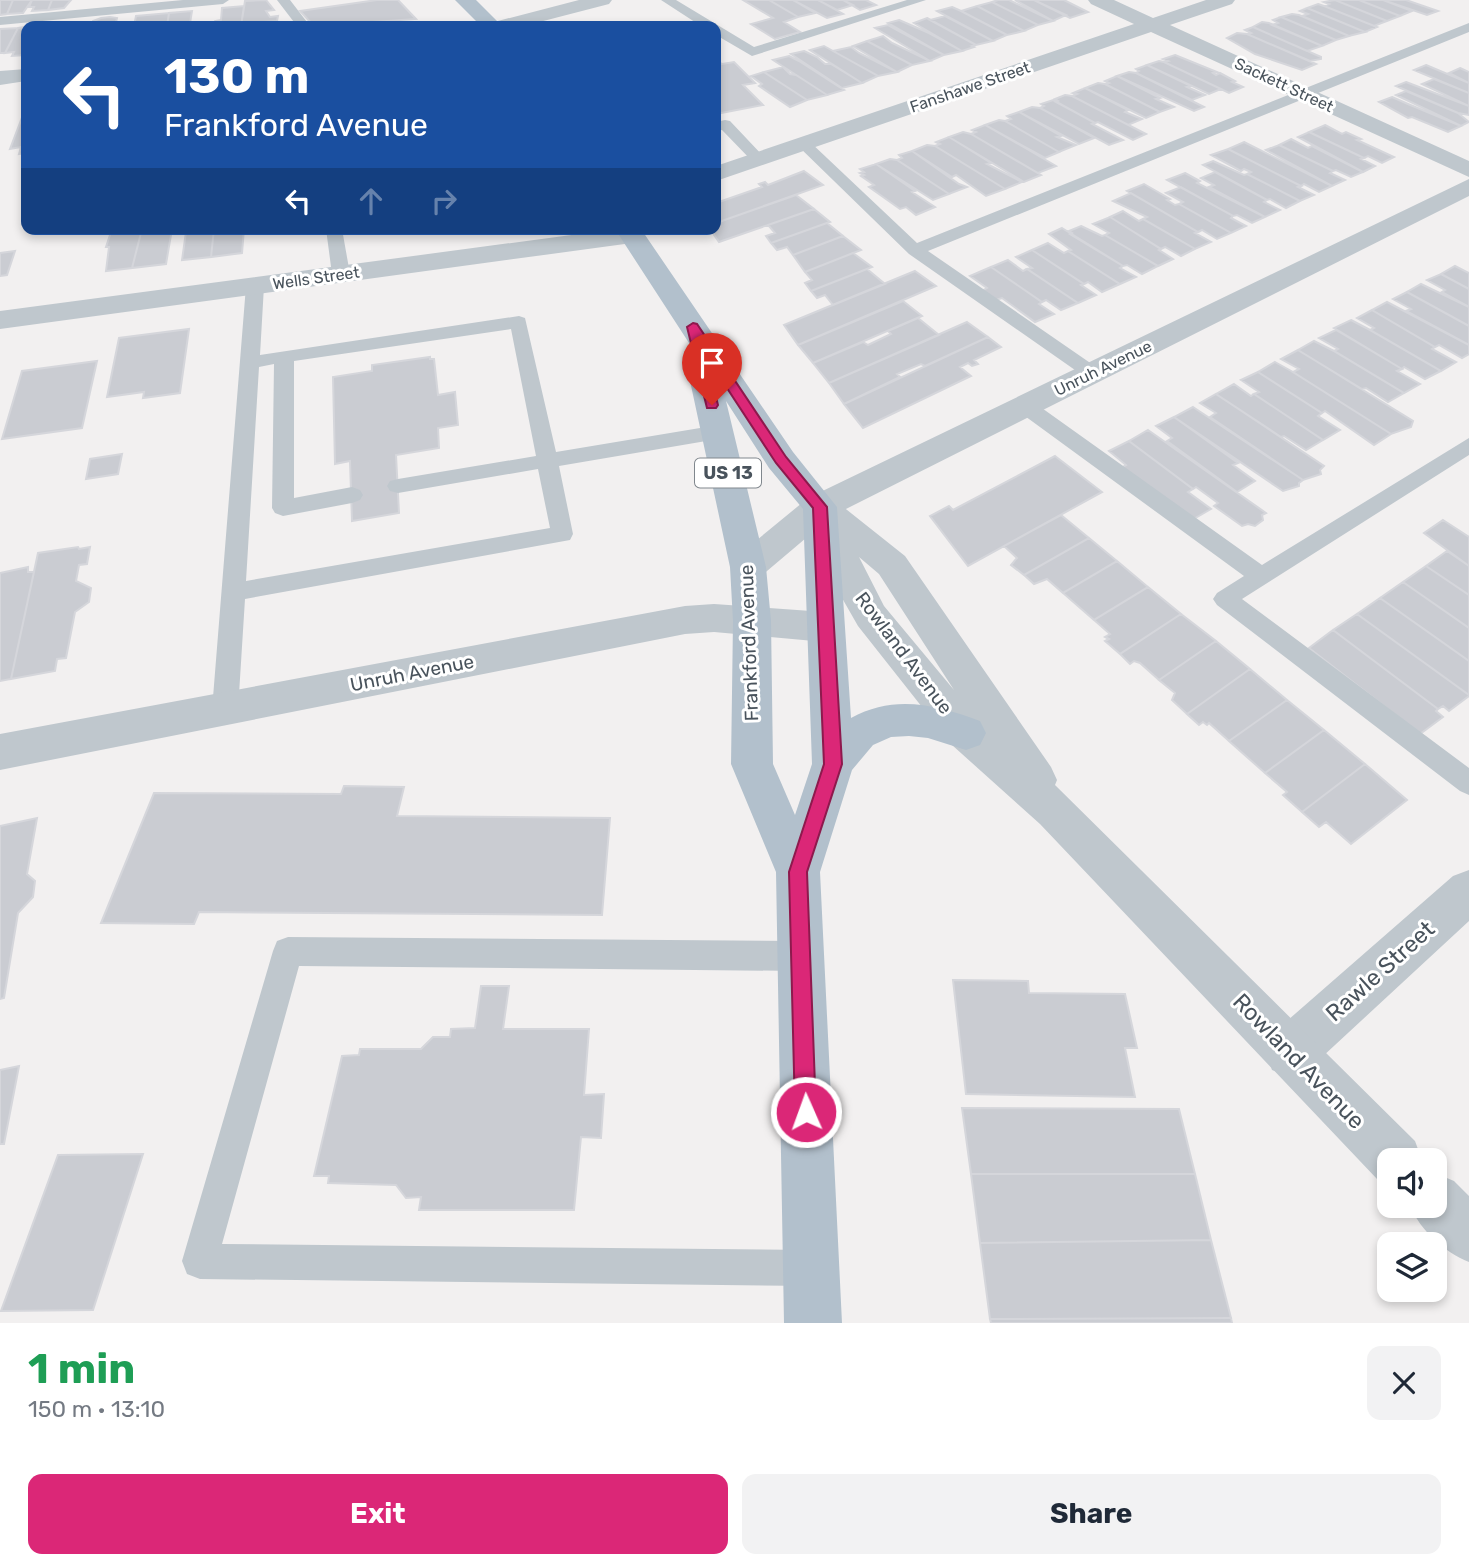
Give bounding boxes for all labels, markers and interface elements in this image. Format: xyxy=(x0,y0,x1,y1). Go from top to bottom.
text: 130 m xyxy=(164,47,309,105)
icon: left xyxy=(49,49,140,140)
street label: Sackett Street xyxy=(1231,54,1337,116)
street label: Fanshawe Street xyxy=(907,58,1033,116)
text: Frankford Avenue xyxy=(164,106,428,144)
icon: left xyxy=(279,182,317,220)
icon: ahead xyxy=(352,182,390,220)
icon: right xyxy=(425,182,463,220)
street label: Wells Street xyxy=(271,262,361,294)
pin xyxy=(682,333,742,405)
street label: Unruh Avenue xyxy=(1051,336,1155,400)
icon: arrive xyxy=(693,344,731,382)
road number: US 13 xyxy=(695,458,761,488)
street label: Frankford Avenue xyxy=(735,564,763,722)
street label: Rowland Avenue xyxy=(851,587,957,719)
street label: Unruh Avenue xyxy=(348,650,476,696)
street label: Rawle Street xyxy=(1320,915,1440,1027)
street label: Rowland Avenue xyxy=(1227,987,1371,1135)
position arrow xyxy=(769,1075,843,1149)
map controls xyxy=(1377,1148,1447,1302)
button: sound xyxy=(1377,1148,1447,1218)
button: layers xyxy=(1377,1232,1447,1302)
text: 1 min xyxy=(28,1344,135,1394)
button: close xyxy=(1367,1346,1441,1420)
text: 150 m · 13:10 xyxy=(28,1395,165,1423)
button: Exit xyxy=(28,1474,728,1554)
button: Share xyxy=(742,1474,1441,1554)

